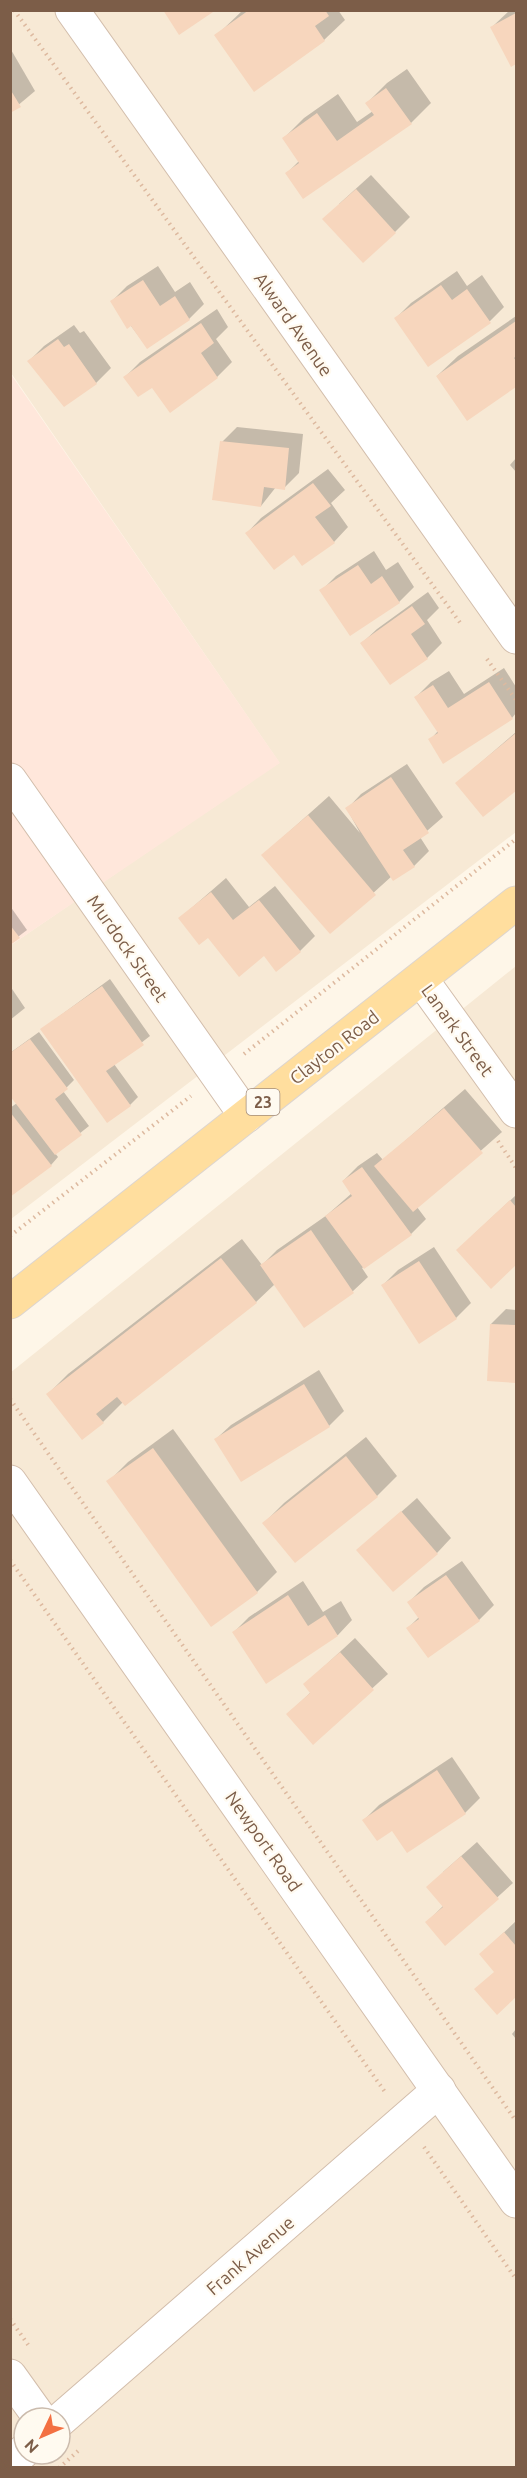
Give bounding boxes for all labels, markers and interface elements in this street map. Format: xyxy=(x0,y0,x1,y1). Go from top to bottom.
street label: Alward Avenue xyxy=(251,268,337,380)
street label: Murdock Street xyxy=(84,891,172,1005)
street label: Lanark Street xyxy=(418,980,498,1080)
street label: Clayton Road xyxy=(286,1006,382,1088)
road number: 23 xyxy=(246,1089,280,1115)
street label: Newport Road xyxy=(222,1787,306,1895)
street label: Frank Avenue xyxy=(202,2212,298,2298)
north arrow xyxy=(12,2406,72,2466)
text: N xyxy=(21,2436,42,2457)

